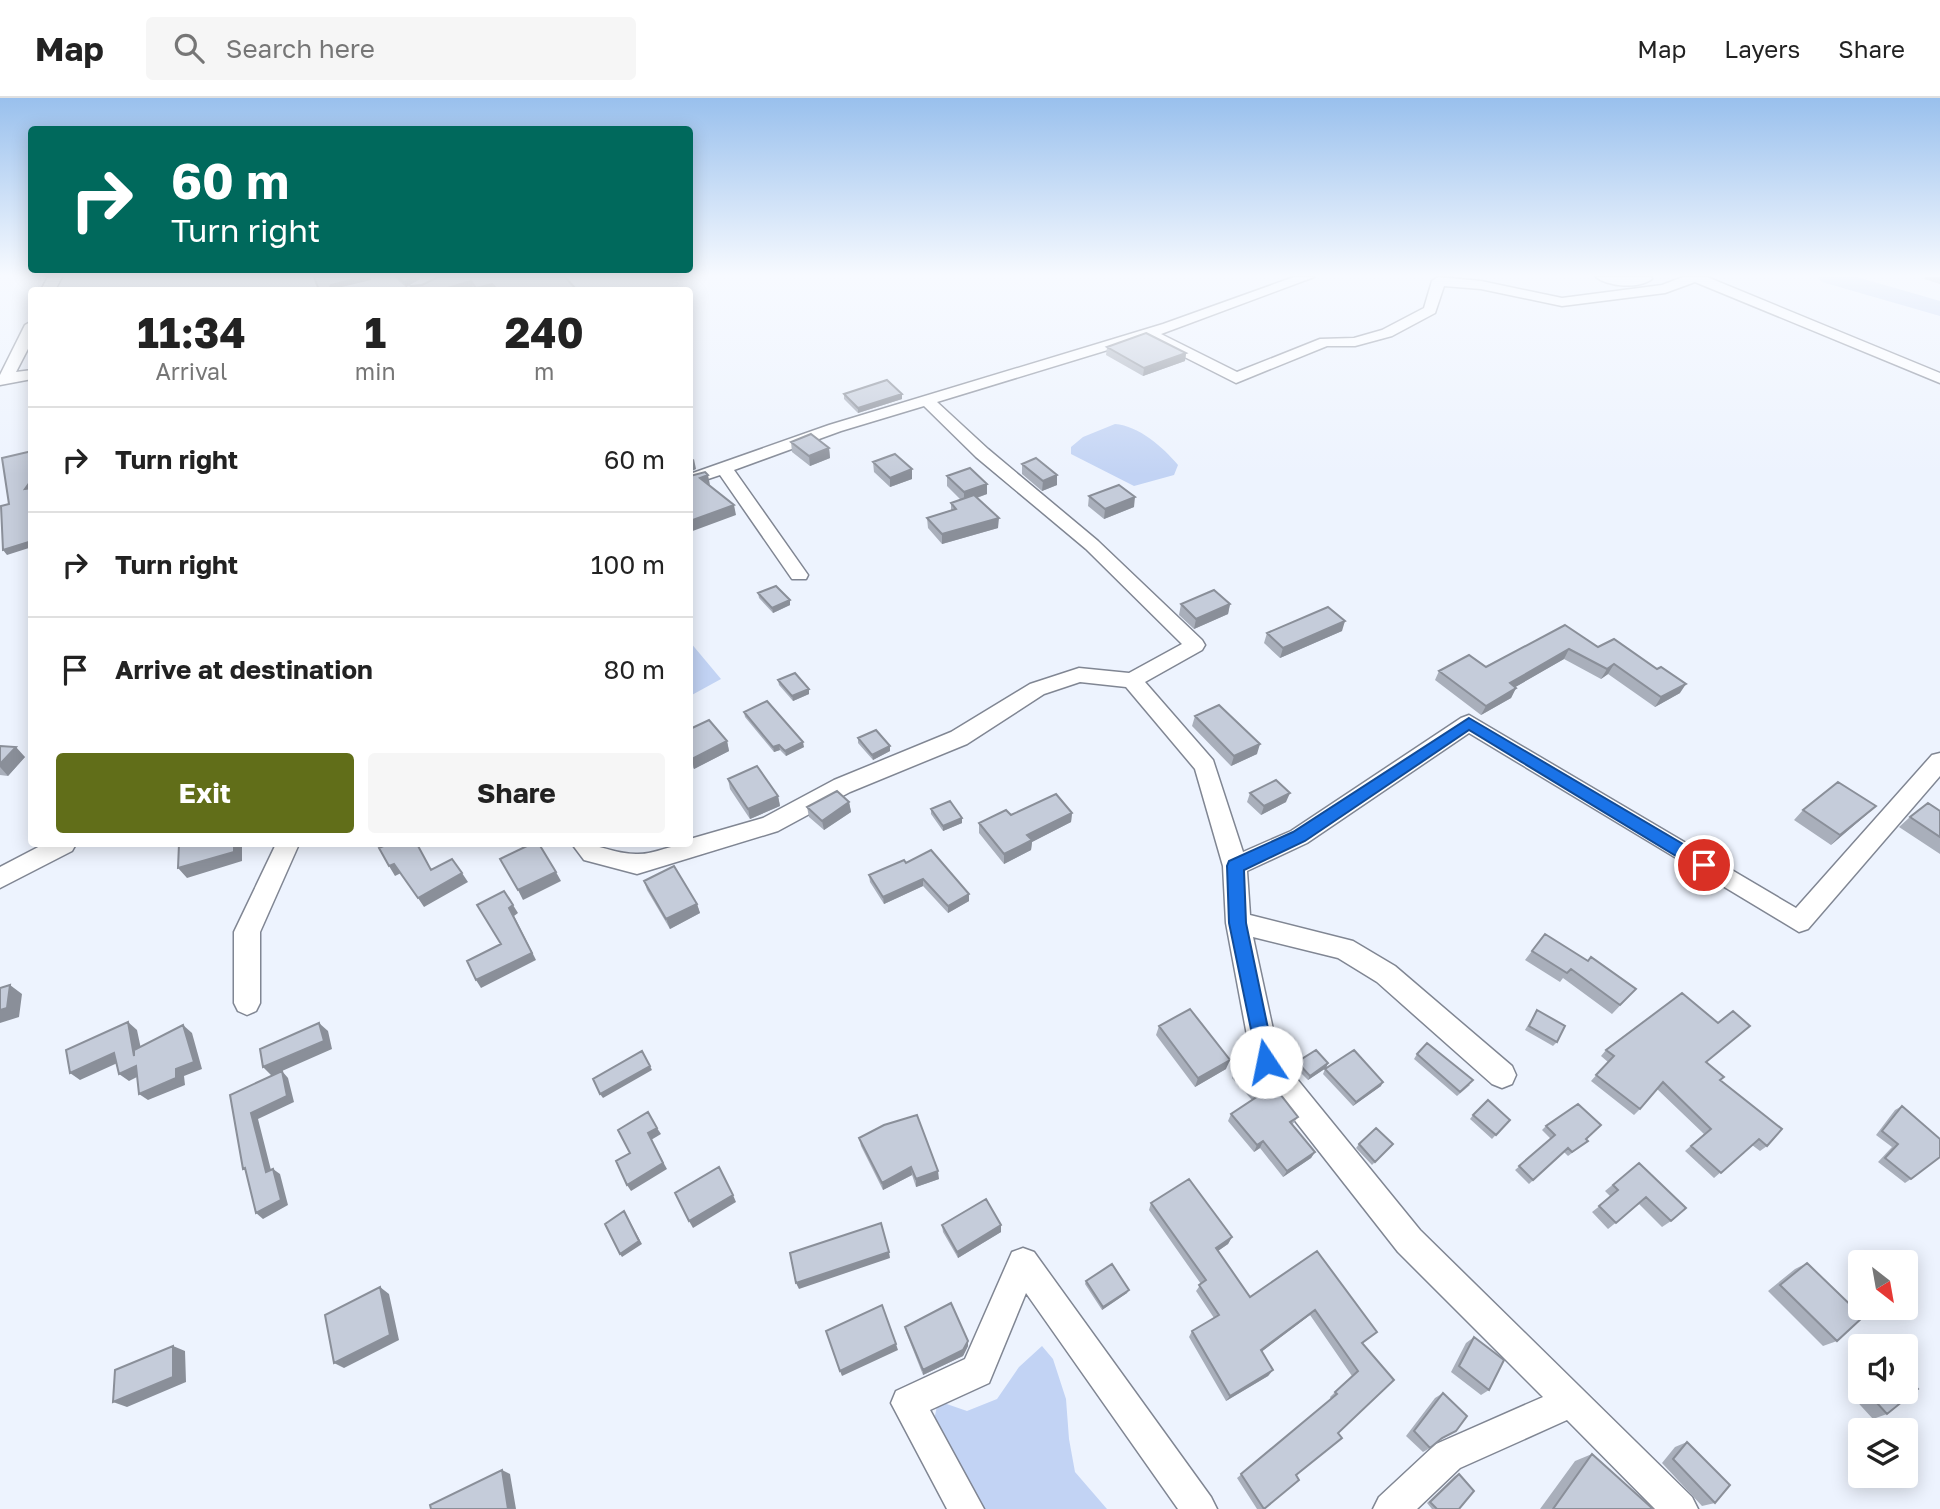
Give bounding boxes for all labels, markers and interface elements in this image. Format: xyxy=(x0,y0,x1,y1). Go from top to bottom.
search box xyxy=(146,17,636,80)
text: Map xyxy=(35,29,104,68)
icon: search xyxy=(170,29,208,67)
text: Search here xyxy=(226,33,375,64)
text: Map xyxy=(1637,34,1686,63)
text: Layers xyxy=(1724,34,1800,63)
text: Share xyxy=(1838,34,1905,63)
text: 60 m xyxy=(171,151,289,210)
icon: right xyxy=(56,154,147,245)
text: Turn right xyxy=(171,211,320,249)
text: 11:34 xyxy=(137,307,246,357)
text: 1 xyxy=(364,307,386,357)
text: 240 xyxy=(505,307,584,357)
text: Arrival xyxy=(155,357,227,385)
text: min xyxy=(355,357,396,385)
text: m xyxy=(534,357,554,385)
icon: right xyxy=(56,441,94,479)
text: Turn right xyxy=(115,444,238,475)
text: 60 m xyxy=(604,444,665,475)
icon: right xyxy=(56,546,94,584)
text: Turn right xyxy=(115,549,238,580)
text: 100 m xyxy=(591,549,665,580)
icon: arrive xyxy=(56,651,94,689)
text: Arrive at destination xyxy=(115,654,373,685)
text: 80 m xyxy=(604,654,665,685)
button: Exit xyxy=(56,753,354,833)
button: Share xyxy=(368,753,665,833)
pin xyxy=(1674,835,1734,895)
icon: arrive xyxy=(1685,846,1723,884)
position arrow xyxy=(1229,1025,1303,1099)
north arrow xyxy=(1848,1250,1918,1320)
map controls xyxy=(1848,1250,1918,1488)
button: sound xyxy=(1848,1334,1918,1404)
button: layers xyxy=(1848,1418,1918,1488)

